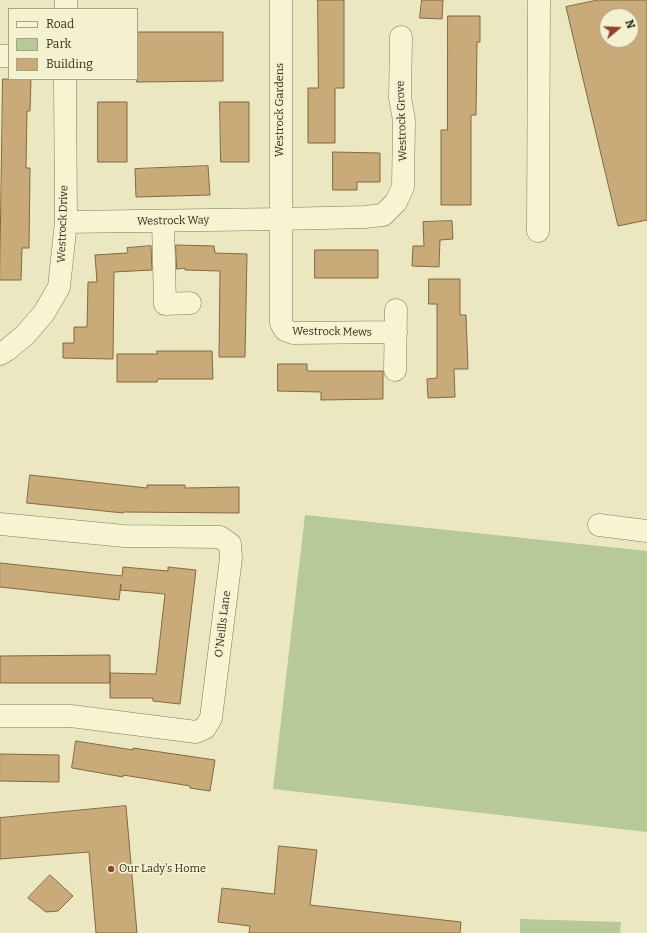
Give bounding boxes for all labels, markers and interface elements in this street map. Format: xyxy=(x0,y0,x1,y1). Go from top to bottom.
legend xyxy=(8,8,138,80)
north arrow xyxy=(599,8,639,48)
text: Road xyxy=(46,17,74,31)
text: N xyxy=(622,18,637,30)
text: Park xyxy=(46,37,71,51)
text: Building xyxy=(46,57,93,71)
street label: Westrock Gardens xyxy=(273,63,287,157)
street label: Westrock Grove xyxy=(394,80,410,162)
street label: Westrock Drive xyxy=(55,185,71,263)
street label: Westrock Way xyxy=(137,214,209,228)
street label: Westrock Mews xyxy=(292,325,372,339)
street label: O'Neills Lane xyxy=(212,590,234,658)
place label: Our Lady's Home xyxy=(119,862,206,876)
marker: Our Lady's Home xyxy=(106,864,116,874)

